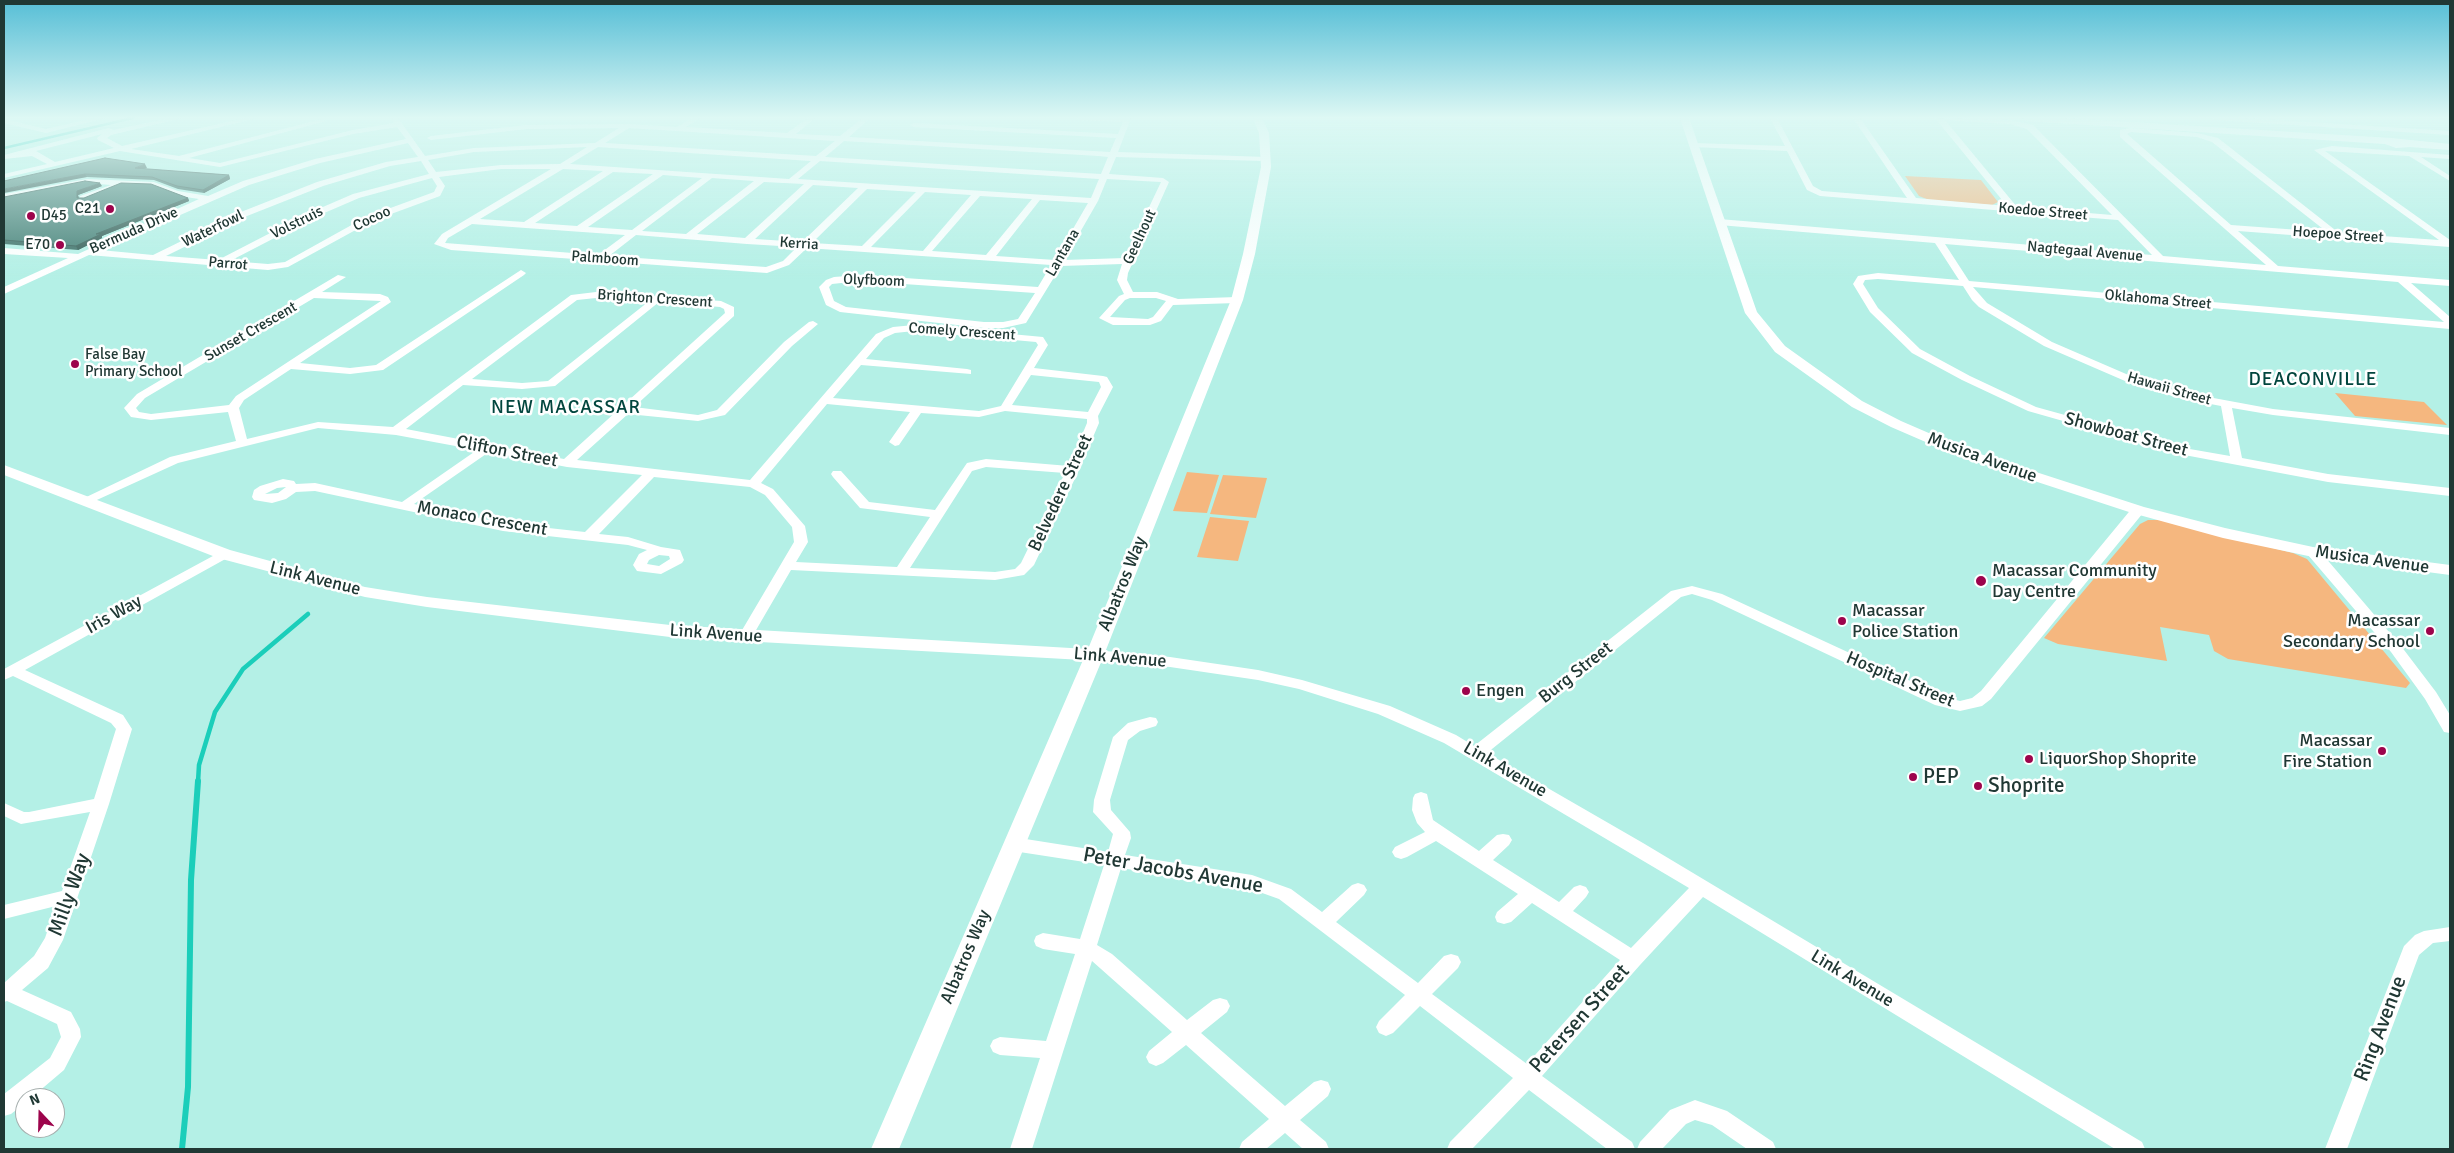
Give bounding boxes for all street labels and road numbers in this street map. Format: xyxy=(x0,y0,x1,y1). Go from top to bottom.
street label: Koedoe Street xyxy=(1998,199,2088,225)
street label: Volstruis xyxy=(268,203,326,243)
street label: Cocoo xyxy=(350,203,394,235)
street label: Bermuda Drive xyxy=(87,204,181,258)
street label: Waterfowl xyxy=(179,206,247,252)
street label: Geelhout xyxy=(1119,207,1161,267)
street label: Hoepoe Street xyxy=(2292,223,2384,247)
street label: Lantana xyxy=(1042,226,1084,280)
street label: Kerria xyxy=(779,234,819,254)
street label: Nagtegaal Avenue xyxy=(2026,238,2144,266)
street label: Palmboom xyxy=(571,248,639,270)
street label: Parrot xyxy=(208,253,248,275)
street label: Olyfboom xyxy=(843,271,905,291)
street label: Brighton Crescent xyxy=(597,286,713,312)
street label: Oklahoma Street xyxy=(2104,286,2212,314)
street label: Sunset Crescent xyxy=(202,298,300,366)
street label: Comely Crescent xyxy=(908,319,1016,345)
street label: Hawaii Street xyxy=(2125,368,2213,410)
street label: Showboat Street xyxy=(2062,408,2190,462)
street label: Musica Avenue xyxy=(1924,428,2040,488)
street label: Belvedere Street xyxy=(1024,431,1098,555)
street label: Clifton Street xyxy=(455,432,559,472)
street label: Monaco Crescent xyxy=(415,497,549,541)
street label: Albatros Way xyxy=(1094,533,1152,635)
street label: Musica Avenue xyxy=(2314,541,2430,579)
street label: Link Avenue xyxy=(267,557,363,601)
street label: Iris Way xyxy=(82,591,146,639)
street label: Link Avenue xyxy=(669,620,763,648)
street label: Burg Street xyxy=(1535,638,1617,708)
street label: Link Avenue xyxy=(1073,643,1167,673)
street label: Hospital Street xyxy=(1843,648,1957,712)
street label: Link Avenue xyxy=(1459,737,1551,803)
street label: Peter Jacobs Avenue xyxy=(1081,843,1265,899)
street label: Milly Way xyxy=(43,850,97,940)
street label: Albatros Way xyxy=(936,907,996,1007)
street label: Link Avenue xyxy=(1807,946,1897,1012)
street label: Petersen Street xyxy=(1525,959,1635,1079)
street label: Ring Avenue xyxy=(2349,973,2413,1085)

